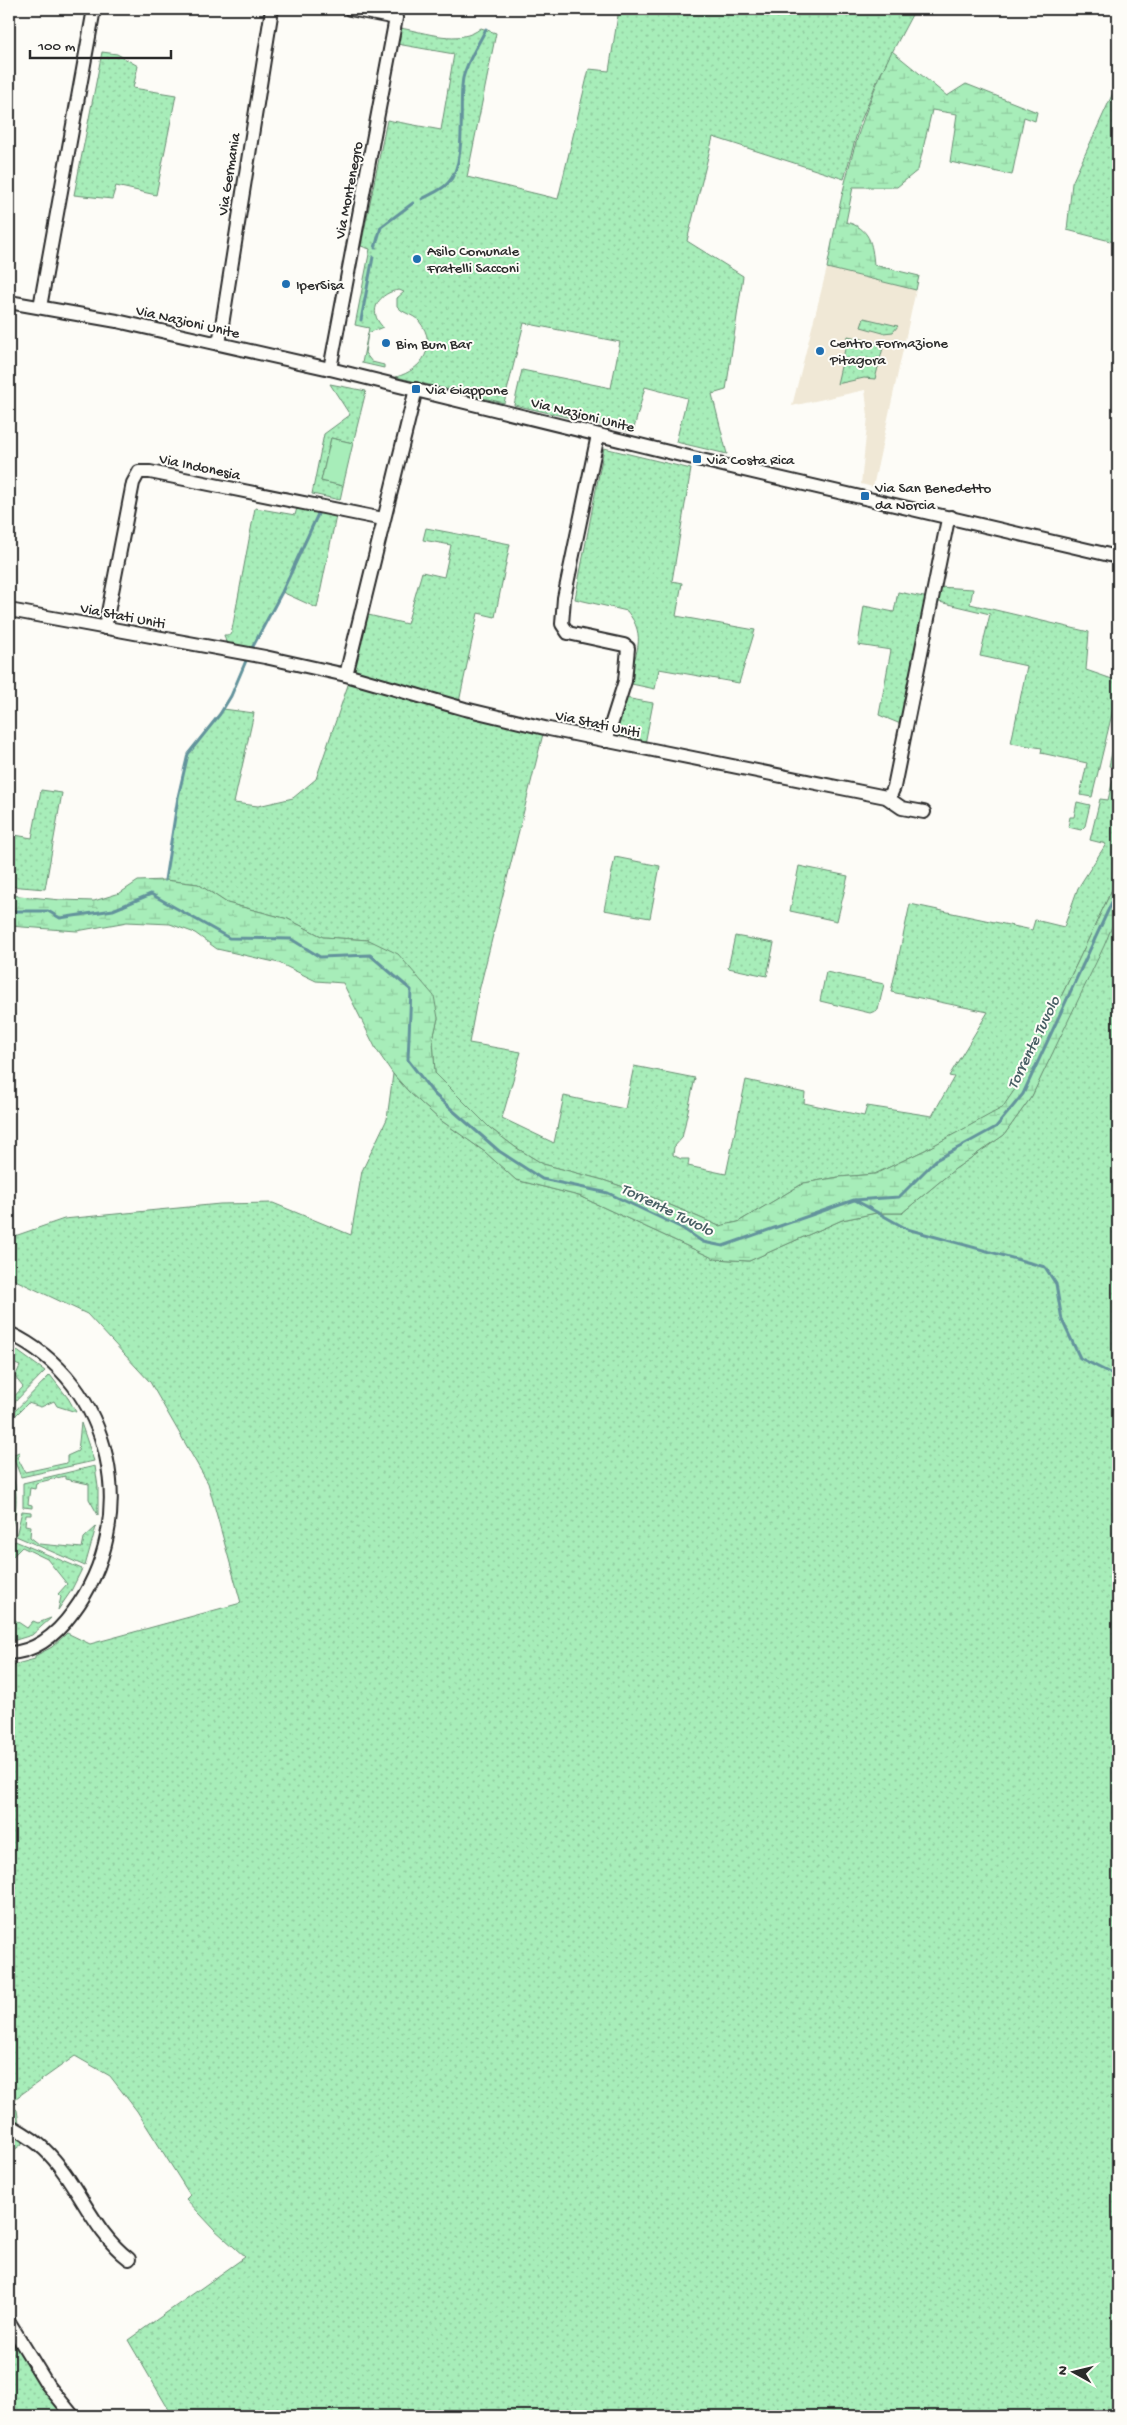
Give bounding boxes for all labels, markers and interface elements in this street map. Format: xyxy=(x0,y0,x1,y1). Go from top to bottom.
scale bar xyxy=(30,28,171,60)
text: 100 m xyxy=(37,38,76,56)
street label: Via Germania xyxy=(214,131,246,218)
street label: Via Montenegro xyxy=(331,140,368,242)
place label: Asilo Comunale Fratelli Sacconi xyxy=(426,243,520,278)
marker: Asilo Comunale Fratelli Sacconi xyxy=(411,253,423,265)
place label: IperSisa xyxy=(296,277,345,295)
marker: IperSisa xyxy=(280,278,292,290)
street label: Via Nazioni Unite xyxy=(133,302,242,344)
place label: Centro Formazione Pitagora xyxy=(829,335,948,370)
place label: Bim Bum Bar xyxy=(395,336,473,354)
marker: Bim Bum Bar xyxy=(380,337,392,349)
marker: Centro Formazione Pitagora xyxy=(814,345,826,357)
place label: Via Giappone xyxy=(425,382,508,400)
marker: Via Giappone xyxy=(410,383,422,395)
street label: Via Nazioni Unite xyxy=(528,394,636,438)
street label: Via Indonesia xyxy=(156,450,243,486)
place label: Via Costa Rica xyxy=(706,452,795,470)
marker: Via Costa Rica xyxy=(691,453,703,465)
place label: Via San Benedetto da Norcia xyxy=(874,480,991,515)
marker: Via San Benedetto da Norcia xyxy=(859,490,871,502)
street label: Via Stati Uniti xyxy=(78,600,167,634)
street label: Via Stati Uniti xyxy=(553,707,642,743)
water label: Torrente Tuvolo xyxy=(1004,993,1066,1093)
water label: Torrente Tuvolo xyxy=(617,1180,717,1242)
north arrow xyxy=(1050,2348,1100,2398)
text: N xyxy=(1055,2365,1073,2376)

